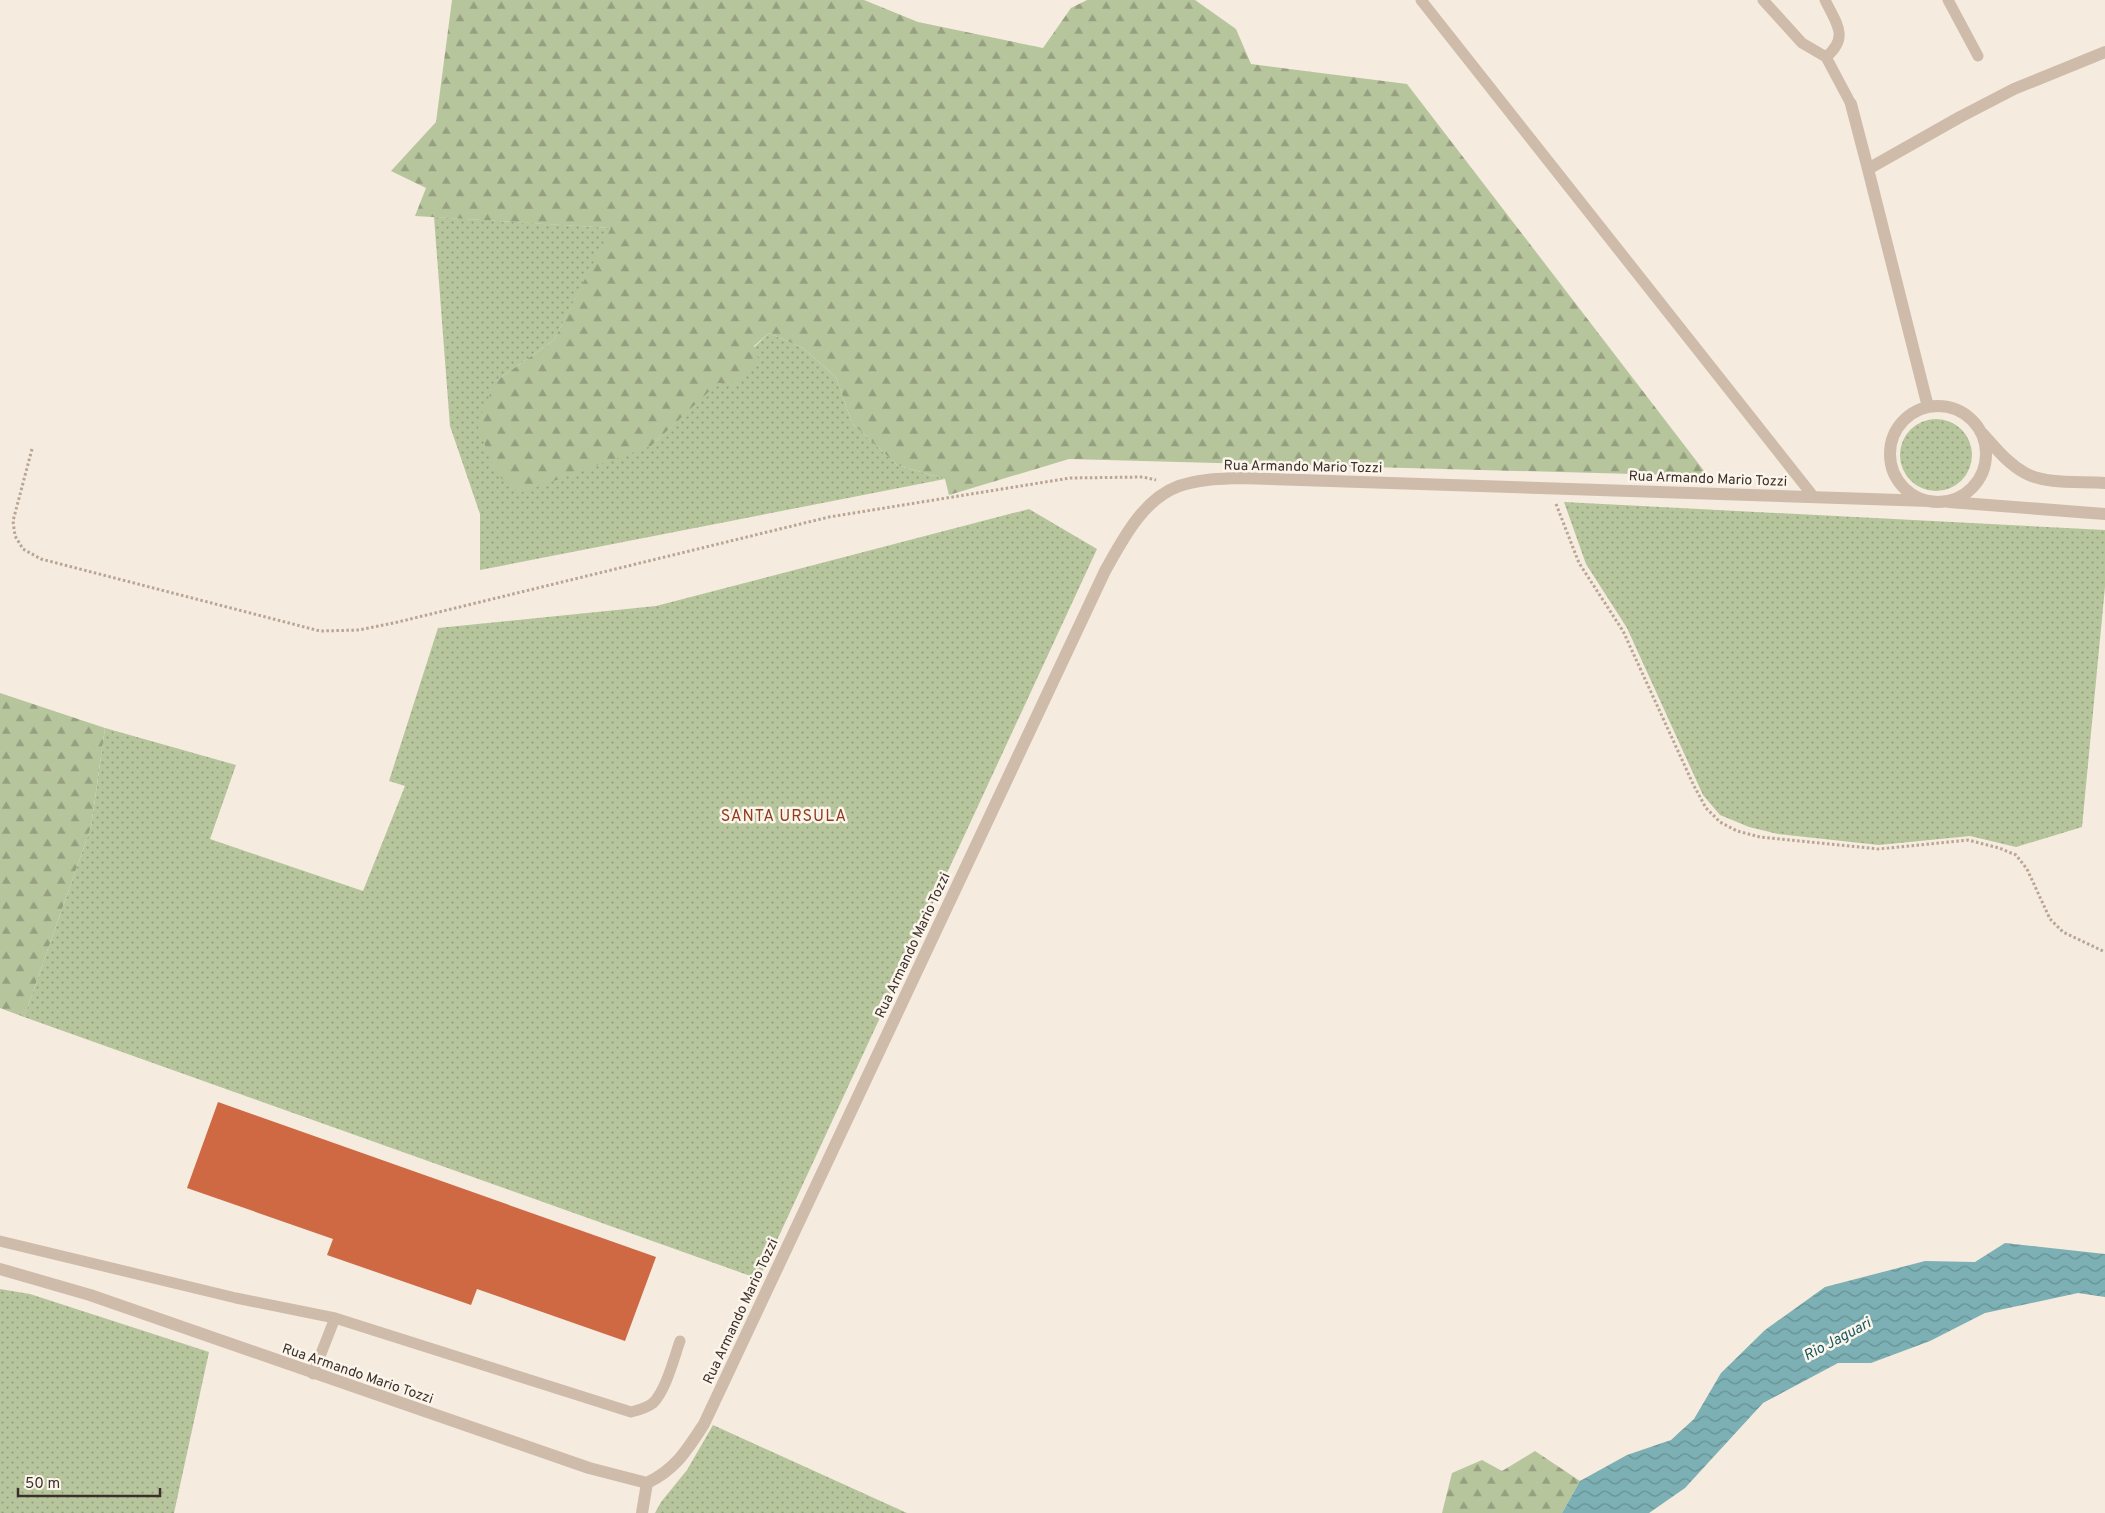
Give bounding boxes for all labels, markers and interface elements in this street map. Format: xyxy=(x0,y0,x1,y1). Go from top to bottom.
street label: Rua Armando Mario Tozzi xyxy=(1223,458,1382,477)
street label: Rua Armando Mario Tozzi xyxy=(1628,468,1788,491)
district label: SANTA URSULA xyxy=(721,807,847,827)
street label: Rua Armando Mario Tozzi xyxy=(872,870,955,1021)
street label: Rua Armando Mario Tozzi xyxy=(700,1236,783,1387)
water label: Rio Jaguari xyxy=(1801,1314,1876,1366)
street label: Rua Armando Mario Tozzi xyxy=(280,1341,435,1408)
scale bar xyxy=(18,1466,160,1498)
text: 50 m xyxy=(25,1475,60,1494)

